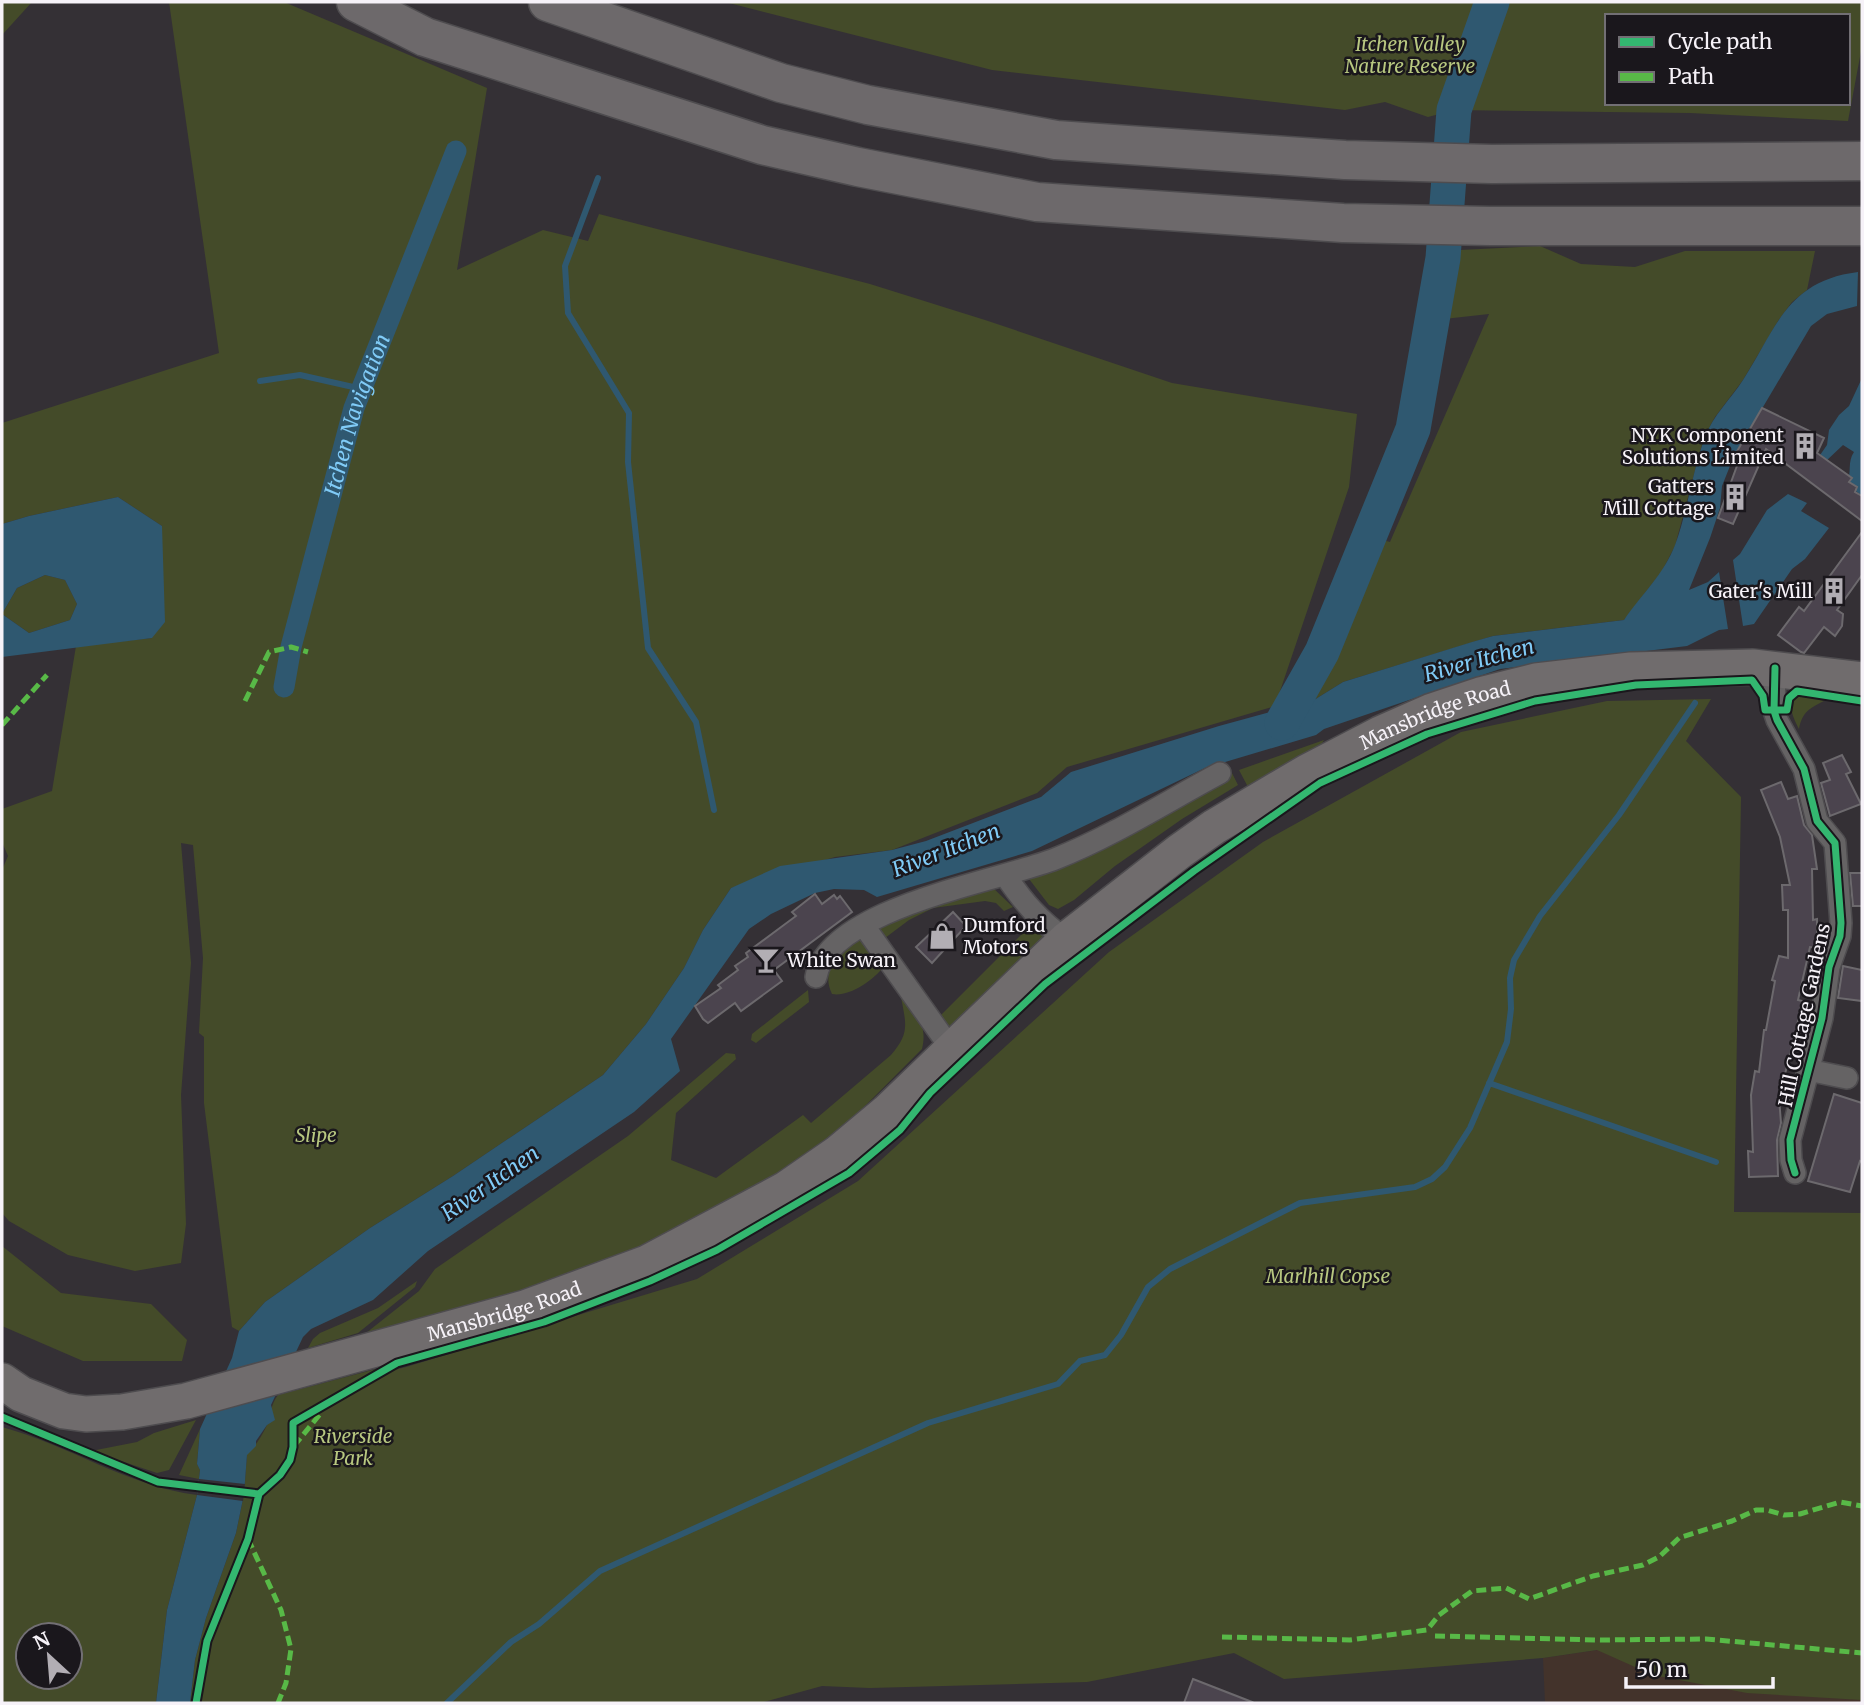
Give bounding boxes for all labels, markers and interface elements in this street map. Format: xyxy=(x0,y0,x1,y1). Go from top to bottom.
legend xyxy=(1605,14,1850,105)
text: Cycle path xyxy=(1668,28,1772,55)
park label: Itchen Valley Nature Reserve xyxy=(1345,32,1476,78)
text: Path xyxy=(1668,63,1714,90)
water label: Itchen Navigation xyxy=(318,330,396,499)
place label: NYK Component Solutions Limited xyxy=(1622,423,1785,469)
building icon: NYK Component Solutions Limited xyxy=(1790,431,1820,461)
place label: Gatters Mill Cottage xyxy=(1603,474,1714,520)
building icon: Gatters Mill Cottage xyxy=(1720,482,1750,512)
building icon: Gater's Mill xyxy=(1819,576,1849,606)
place label: Gater's Mill xyxy=(1709,579,1813,603)
water label: River Itchen xyxy=(1421,632,1537,688)
street label: Mansbridge Road xyxy=(1355,676,1513,755)
water label: River Itchen xyxy=(888,817,1004,883)
place label: Dumford Motors xyxy=(963,913,1045,959)
shop icon: Dumford Motors xyxy=(927,921,957,951)
street label: Hill Cottage Gardens xyxy=(1773,921,1835,1109)
bar icon: White Swan xyxy=(751,945,781,975)
place label: White Swan xyxy=(786,948,896,972)
park label: Slipe xyxy=(295,1123,337,1147)
water label: River Itchen xyxy=(436,1139,544,1227)
park label: Marlhill Copse xyxy=(1265,1264,1390,1288)
street label: Mansbridge Road xyxy=(424,1276,585,1346)
park label: Riverside Park xyxy=(314,1424,393,1470)
north arrow xyxy=(14,1621,84,1691)
text: N xyxy=(30,1627,54,1655)
scale bar xyxy=(1626,1646,1773,1690)
text: 50 m xyxy=(1636,1656,1687,1683)

